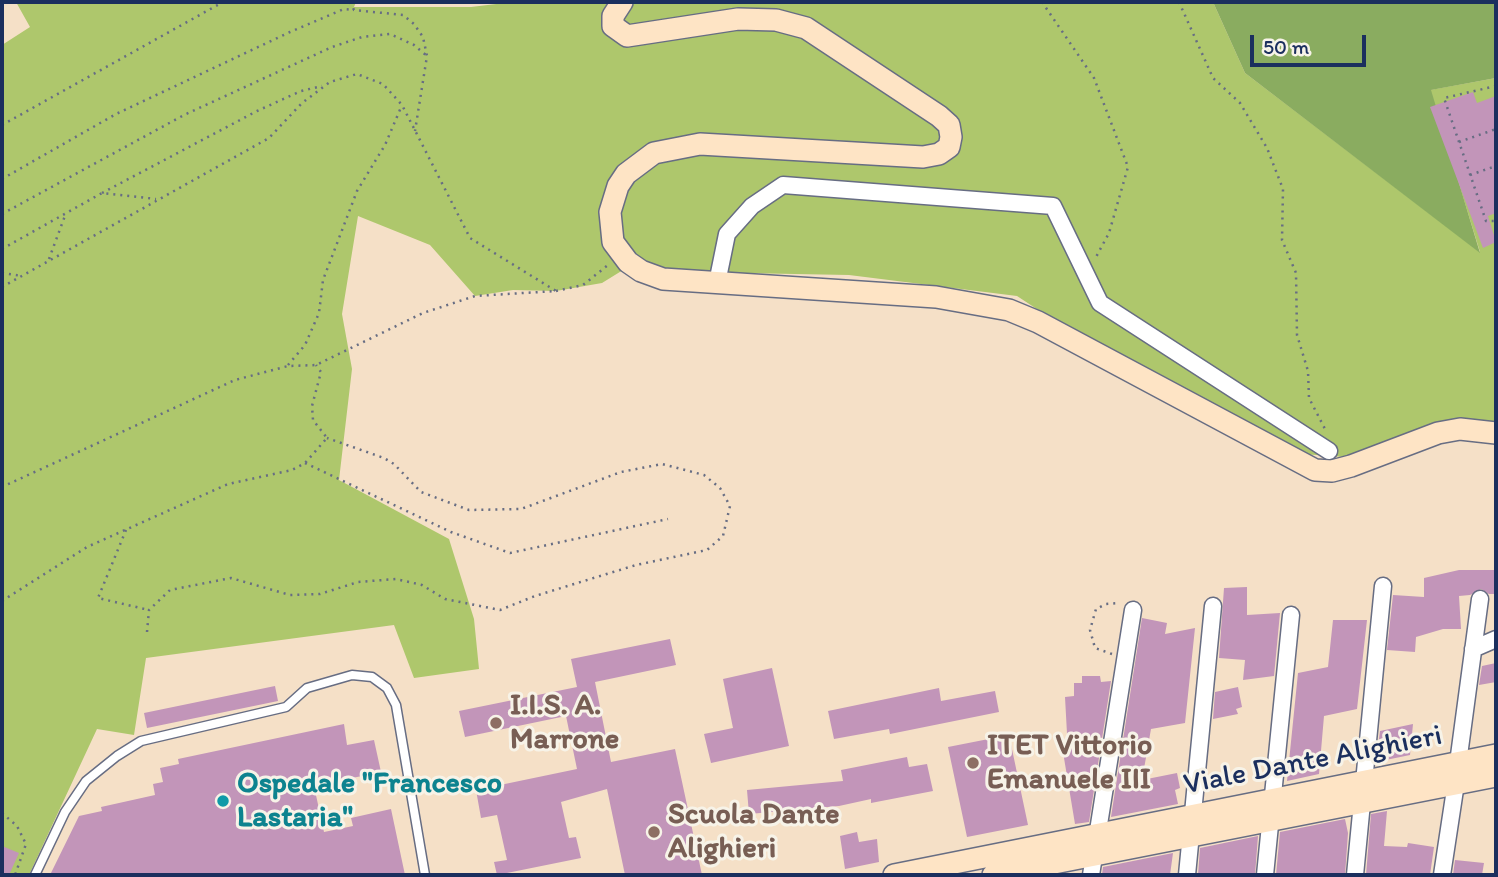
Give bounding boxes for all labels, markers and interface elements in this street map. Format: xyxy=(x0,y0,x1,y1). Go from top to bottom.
scale bar xyxy=(1253,21,1368,65)
text: 50 m xyxy=(1263,34,1309,59)
place label: I.I.S. A. Marrone xyxy=(510,688,619,758)
marker: I.I.S. A. Marrone xyxy=(488,715,504,731)
street label: Viale Dante Alighieri xyxy=(1181,718,1445,804)
place label: ITET Vittorio Emanuele III xyxy=(987,728,1152,798)
marker: ITET Vittorio Emanuele III xyxy=(965,755,981,771)
place label: Ospedale "Francesco Lastaria" xyxy=(237,766,502,836)
marker: Ospedale "Francesco Lastaria" xyxy=(215,793,231,809)
place label: Scuola Dante Alighieri xyxy=(668,797,839,868)
marker: Scuola Dante Alighieri xyxy=(646,824,662,840)

